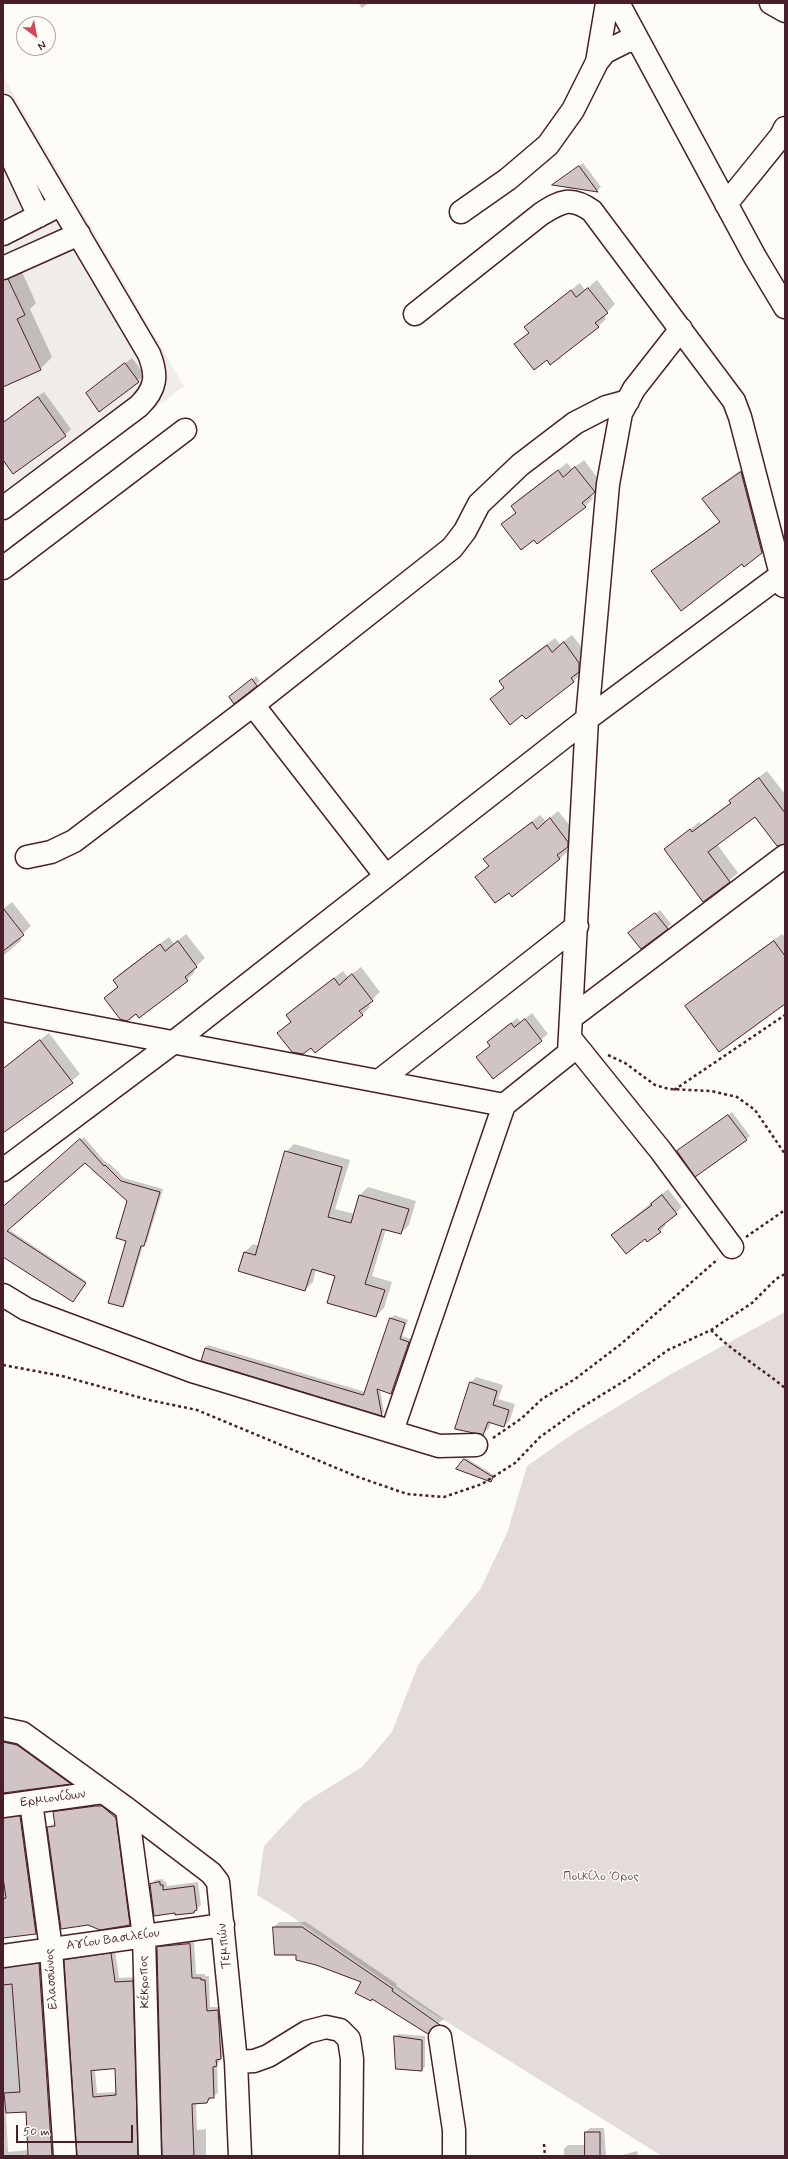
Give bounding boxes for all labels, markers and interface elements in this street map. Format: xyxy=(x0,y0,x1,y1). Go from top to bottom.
north arrow xyxy=(16,16,56,56)
text: N xyxy=(35,37,49,53)
street label: Ερμιονίδων xyxy=(19,1787,87,1811)
park label: Ποικίλο Όρος xyxy=(563,1869,639,1885)
street label: Τεμπών xyxy=(215,1923,235,1969)
street label: Αγίου Βασιλείου xyxy=(65,1926,161,1954)
street label: Ελασσώνος xyxy=(42,1948,62,2010)
street label: Κέκροπος xyxy=(136,1955,154,2009)
scale bar xyxy=(18,2117,135,2143)
text: 50 m xyxy=(23,2124,50,2140)

